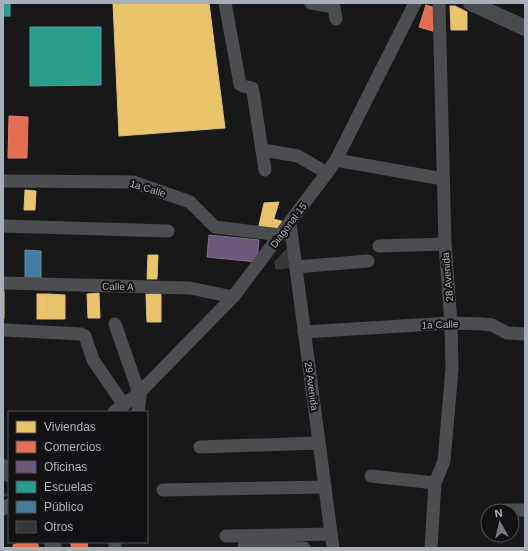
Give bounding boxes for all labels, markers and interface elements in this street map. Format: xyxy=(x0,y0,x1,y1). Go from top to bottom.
street label: 1a Calle xyxy=(129,178,167,199)
street label: Diagonal 15 xyxy=(268,200,309,250)
street label: 28 Avenida xyxy=(440,251,455,302)
street label: Calle A xyxy=(102,280,134,293)
street label: 1a Calle xyxy=(421,318,459,331)
street label: 29 Avenida xyxy=(303,361,320,412)
legend xyxy=(8,411,148,543)
text: Viviendas xyxy=(44,420,96,434)
text: Comercios xyxy=(44,440,101,454)
text: Oficinas xyxy=(44,460,87,474)
text: Escuelas xyxy=(44,480,93,494)
text: Público xyxy=(44,500,84,514)
north arrow xyxy=(480,503,520,543)
text: N xyxy=(494,507,503,520)
text: Otros xyxy=(44,520,73,534)

